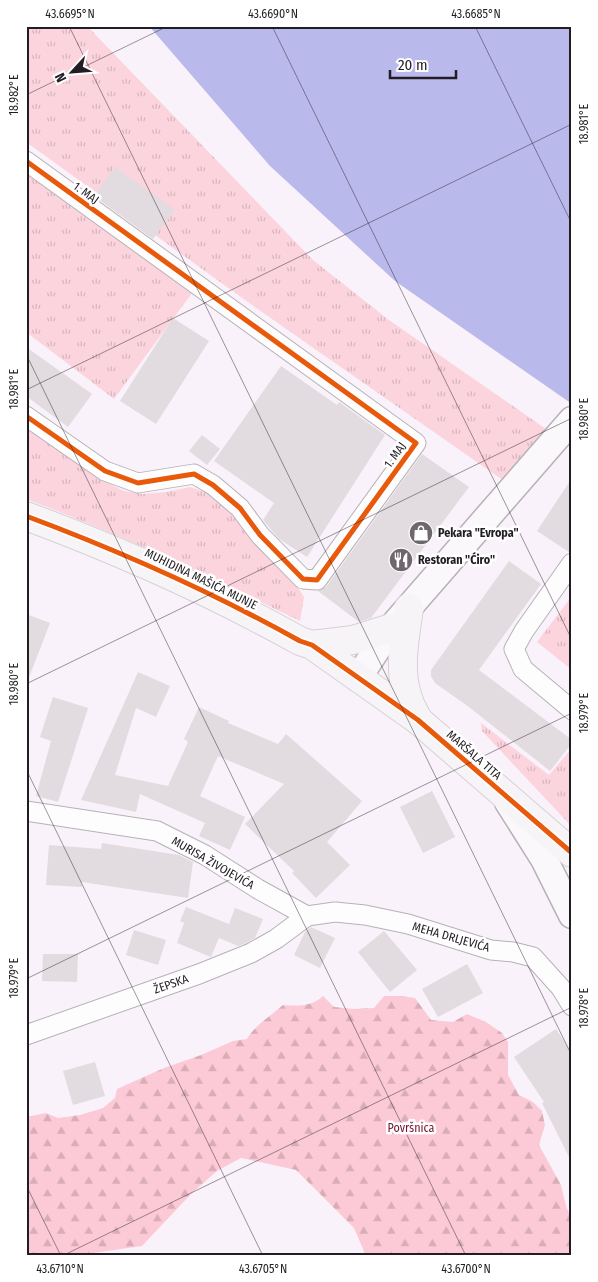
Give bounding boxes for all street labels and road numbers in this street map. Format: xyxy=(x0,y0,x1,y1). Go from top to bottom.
street label: 1. MAJ xyxy=(70,179,102,207)
street label: 1. MAJ xyxy=(381,439,409,471)
street label: MUHIDINA MAŠIĆA MUNJE xyxy=(142,545,260,613)
street label: MARŠALA TITA xyxy=(444,727,505,783)
street label: MURISA ŽIVOJEVIĆA xyxy=(169,833,258,893)
street label: MEHA DRLJEVIĆA xyxy=(411,918,492,955)
street label: ŽEPSKA xyxy=(151,970,191,996)

